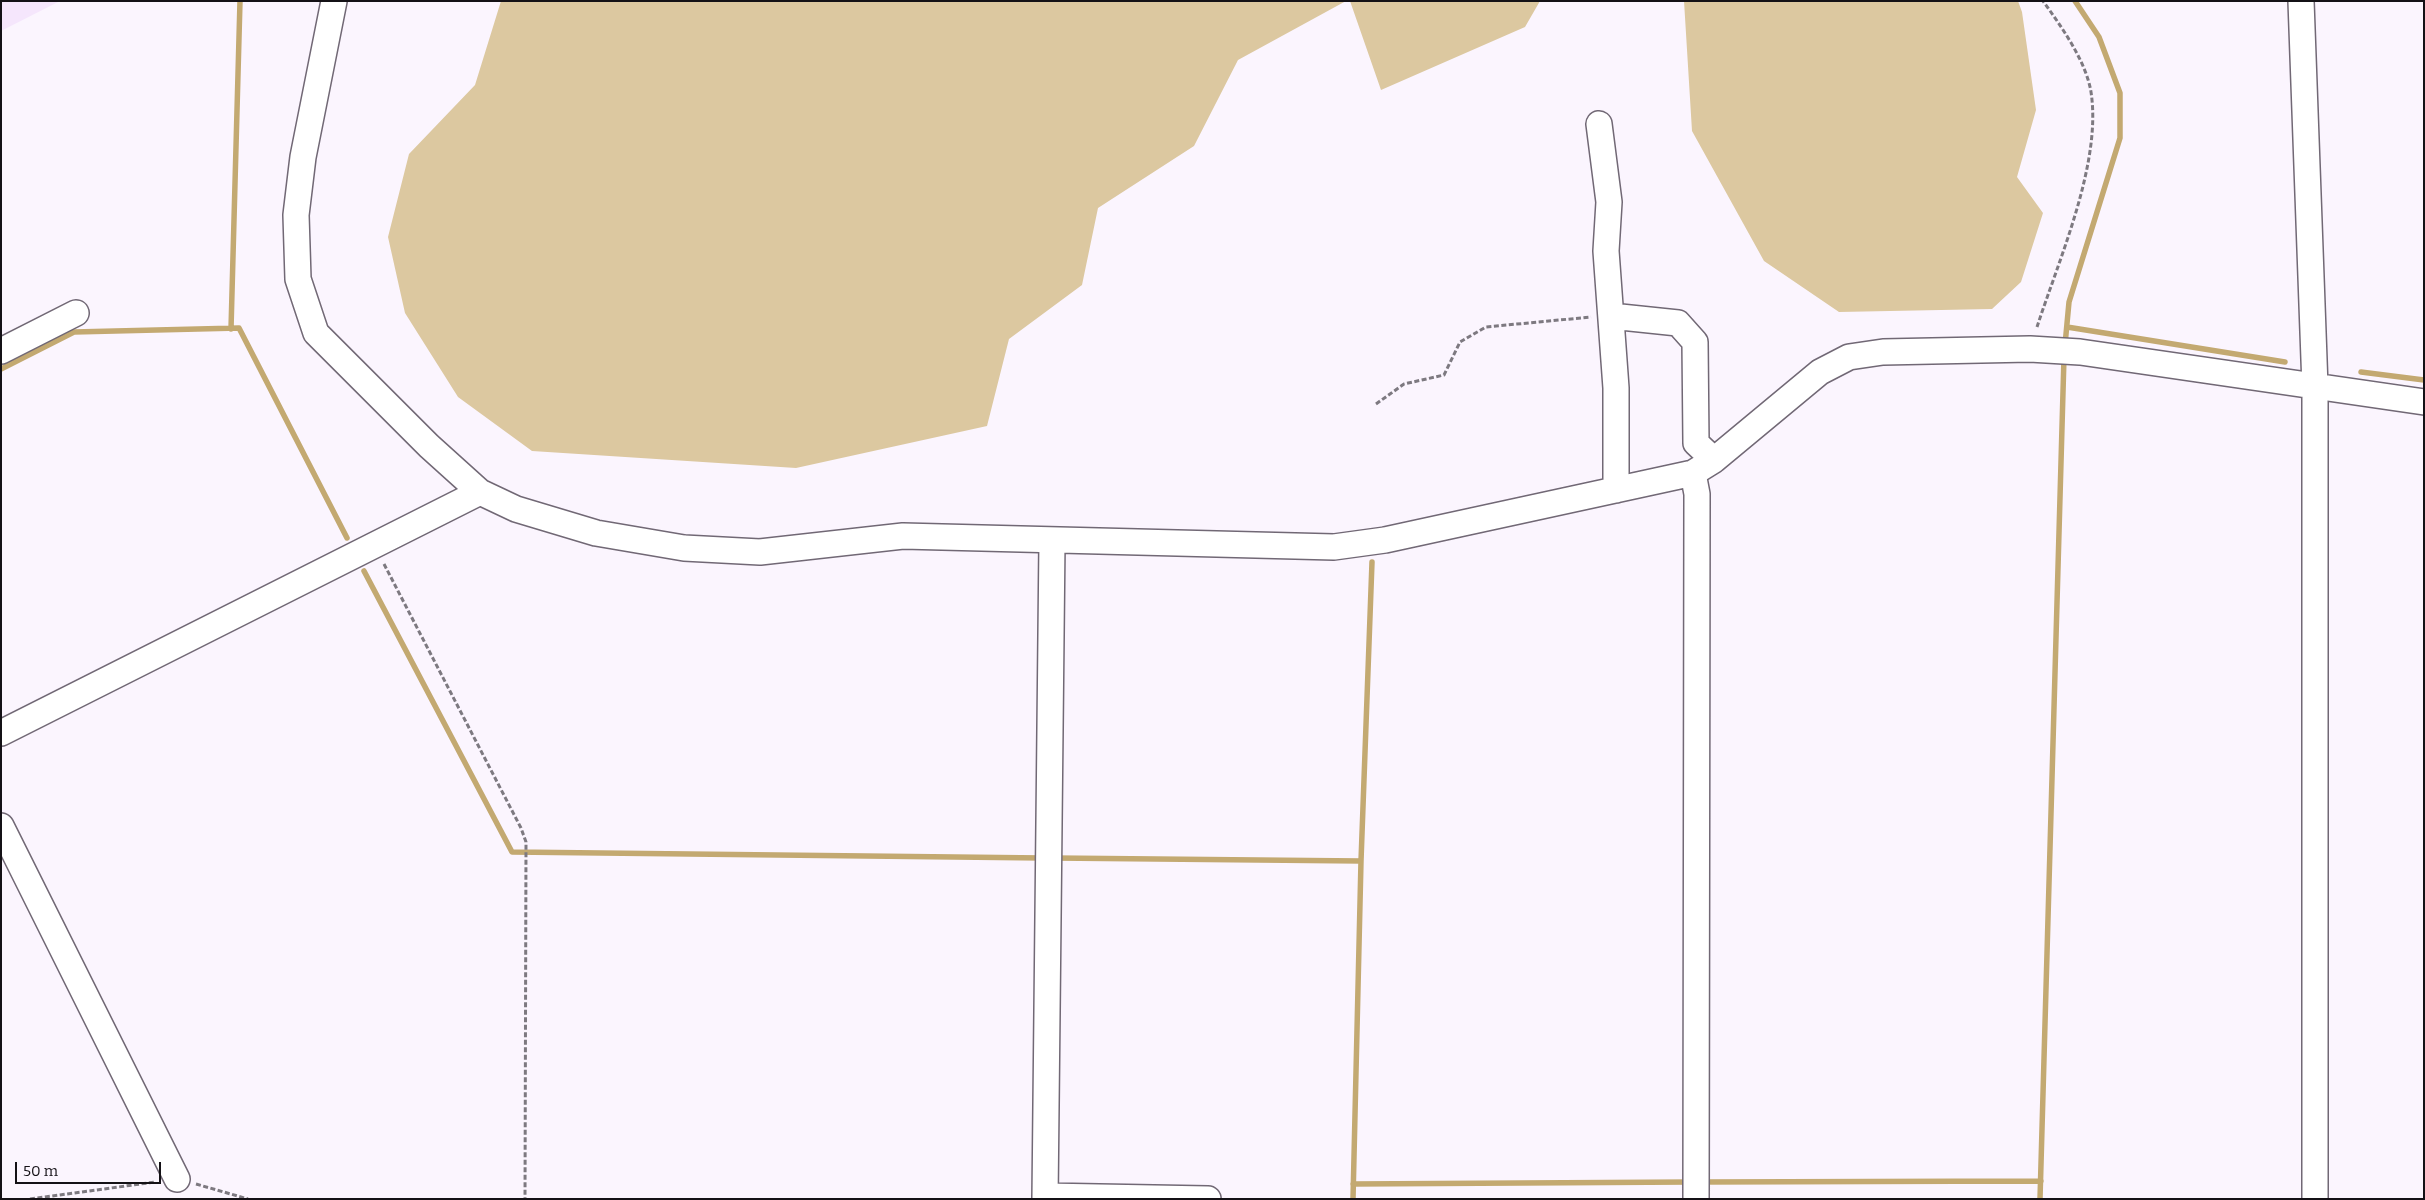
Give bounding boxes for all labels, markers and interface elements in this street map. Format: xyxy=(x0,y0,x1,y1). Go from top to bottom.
scale bar xyxy=(18,1152,164,1184)
text: 50 m xyxy=(23,1162,58,1180)

